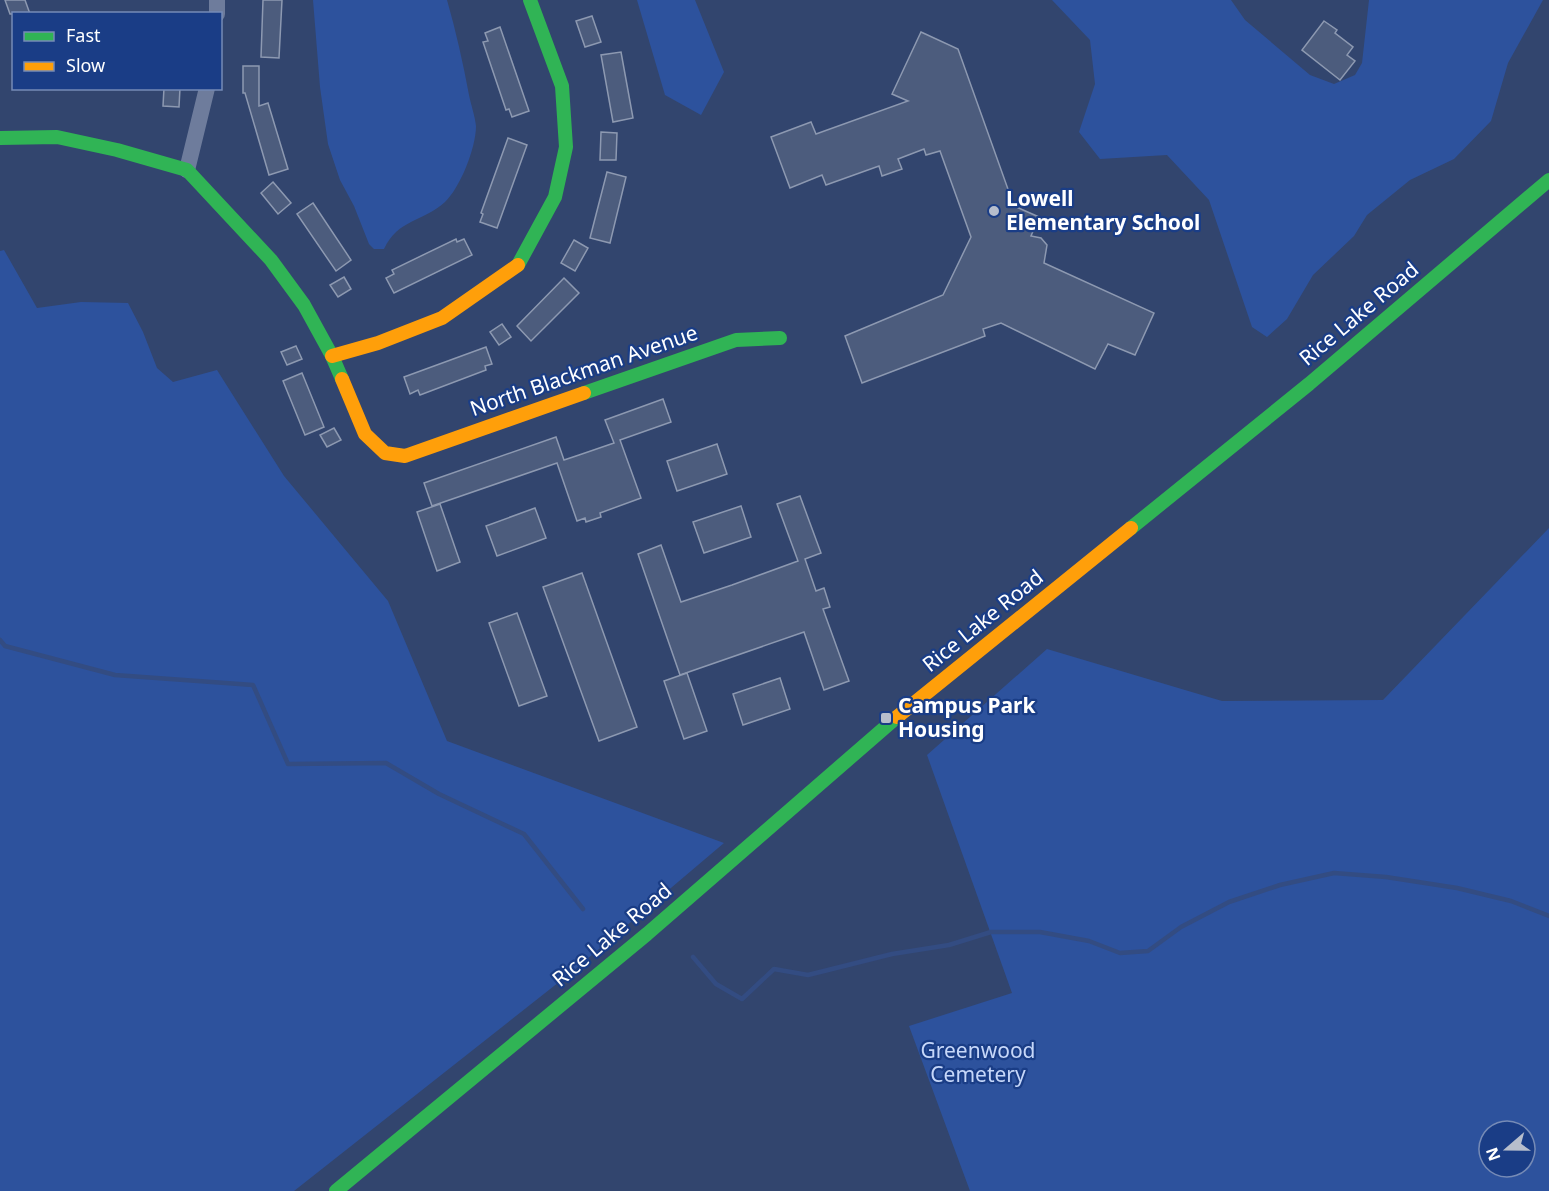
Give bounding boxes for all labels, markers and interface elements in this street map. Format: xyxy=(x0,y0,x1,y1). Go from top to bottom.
legend xyxy=(12,12,222,90)
text: Fast xyxy=(66,23,101,47)
text: Slow xyxy=(66,53,105,77)
place label: Lowell Elementary School xyxy=(1006,184,1200,236)
marker: Lowell Elementary School xyxy=(987,204,1001,218)
street label: Rice Lake Road xyxy=(1293,255,1424,371)
street label: North Blackman Avenue xyxy=(466,318,701,422)
street label: Rice Lake Road xyxy=(916,563,1049,678)
place label: Campus Park Housing xyxy=(898,691,1036,743)
marker: Campus Park Housing xyxy=(879,711,893,725)
street label: Rice Lake Road xyxy=(546,876,677,992)
park label: Greenwood Cemetery xyxy=(920,1036,1036,1088)
north arrow xyxy=(1477,1119,1537,1179)
text: N xyxy=(1480,1144,1505,1164)

